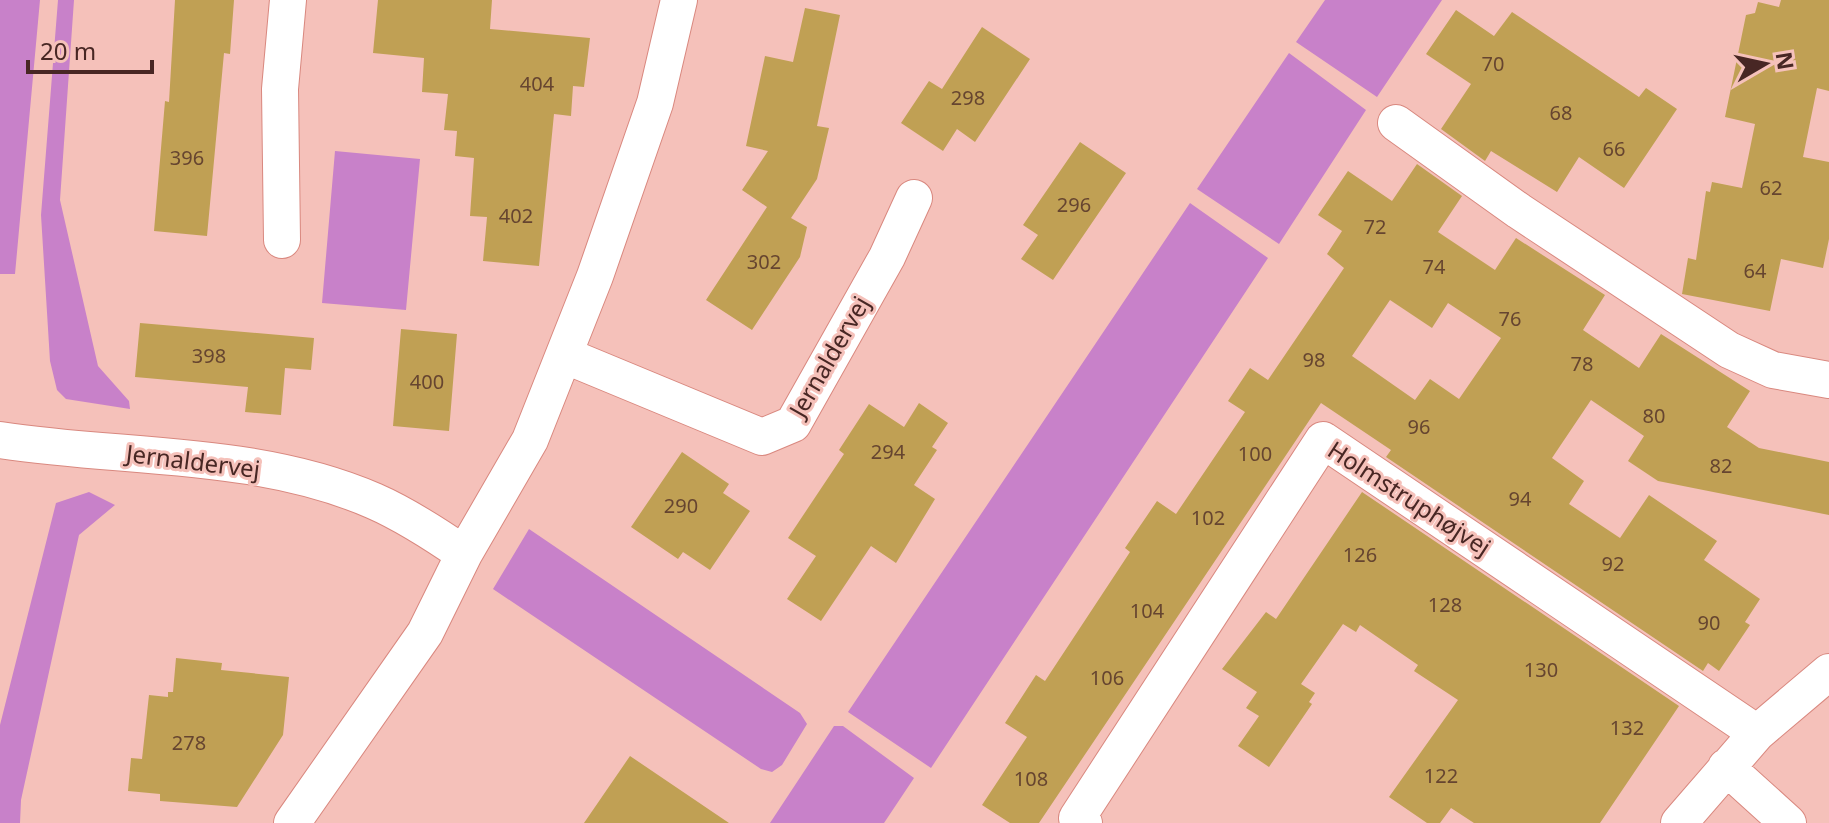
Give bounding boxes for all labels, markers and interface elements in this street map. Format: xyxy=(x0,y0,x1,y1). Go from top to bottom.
scale bar xyxy=(28,24,152,74)
north arrow xyxy=(1725,24,1805,104)
text: 20 m xyxy=(40,34,96,67)
house number: 70 xyxy=(1482,50,1504,77)
text: N xyxy=(1770,50,1802,72)
house number: 404 xyxy=(520,70,555,97)
house number: 298 xyxy=(951,84,985,111)
house number: 68 xyxy=(1550,99,1572,126)
house number: 66 xyxy=(1603,135,1625,162)
house number: 396 xyxy=(170,144,204,171)
house number: 62 xyxy=(1760,174,1782,201)
house number: 296 xyxy=(1057,191,1091,218)
house number: 402 xyxy=(499,202,533,229)
house number: 72 xyxy=(1364,213,1386,240)
house number: 302 xyxy=(747,248,781,275)
house number: 74 xyxy=(1423,253,1446,280)
house number: 64 xyxy=(1744,257,1767,284)
street label: Jernaldervej xyxy=(780,290,877,425)
house number: 76 xyxy=(1499,305,1521,332)
house number: 398 xyxy=(192,342,226,369)
house number: 98 xyxy=(1303,346,1325,373)
house number: 78 xyxy=(1571,350,1593,377)
house number: 400 xyxy=(410,368,444,395)
house number: 80 xyxy=(1643,402,1665,429)
house number: 96 xyxy=(1408,413,1430,440)
street label: Holmstruphøjvej xyxy=(1322,433,1498,563)
street label: Jernaldervej xyxy=(122,436,262,485)
house number: 294 xyxy=(871,438,906,465)
house number: 100 xyxy=(1238,440,1272,467)
house number: 82 xyxy=(1710,452,1732,479)
house number: 94 xyxy=(1509,485,1532,512)
house number: 290 xyxy=(664,492,698,519)
house number: 102 xyxy=(1191,504,1225,531)
house number: 126 xyxy=(1343,541,1377,568)
house number: 92 xyxy=(1602,550,1624,577)
house number: 128 xyxy=(1428,591,1462,618)
house number: 104 xyxy=(1130,597,1165,624)
house number: 90 xyxy=(1698,609,1720,636)
house number: 130 xyxy=(1524,656,1558,683)
house number: 106 xyxy=(1090,664,1124,691)
house number: 132 xyxy=(1610,714,1644,741)
house number: 278 xyxy=(172,729,206,756)
house number: 122 xyxy=(1424,762,1458,789)
house number: 108 xyxy=(1014,765,1048,792)

